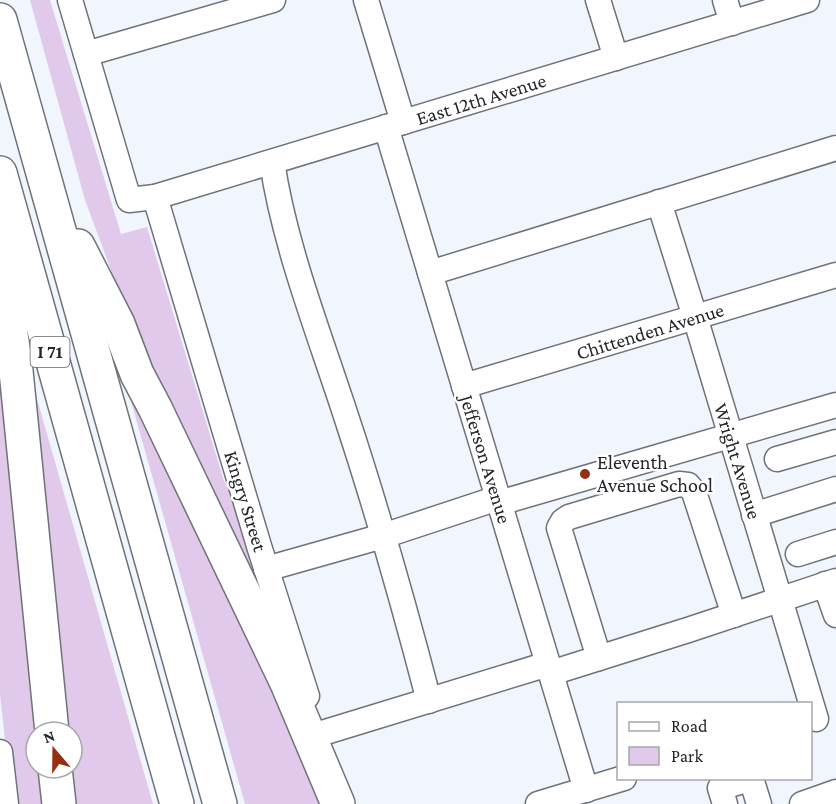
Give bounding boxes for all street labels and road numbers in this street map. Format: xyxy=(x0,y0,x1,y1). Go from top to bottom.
street label: East 12th Avenue xyxy=(413,69,549,129)
street label: Chittenden Avenue xyxy=(574,298,727,364)
road number: I 71 xyxy=(31,337,70,367)
street label: Jefferson Avenue xyxy=(454,390,516,526)
street label: Wright Avenue xyxy=(709,400,766,522)
street label: Kingry Street xyxy=(219,448,272,555)

